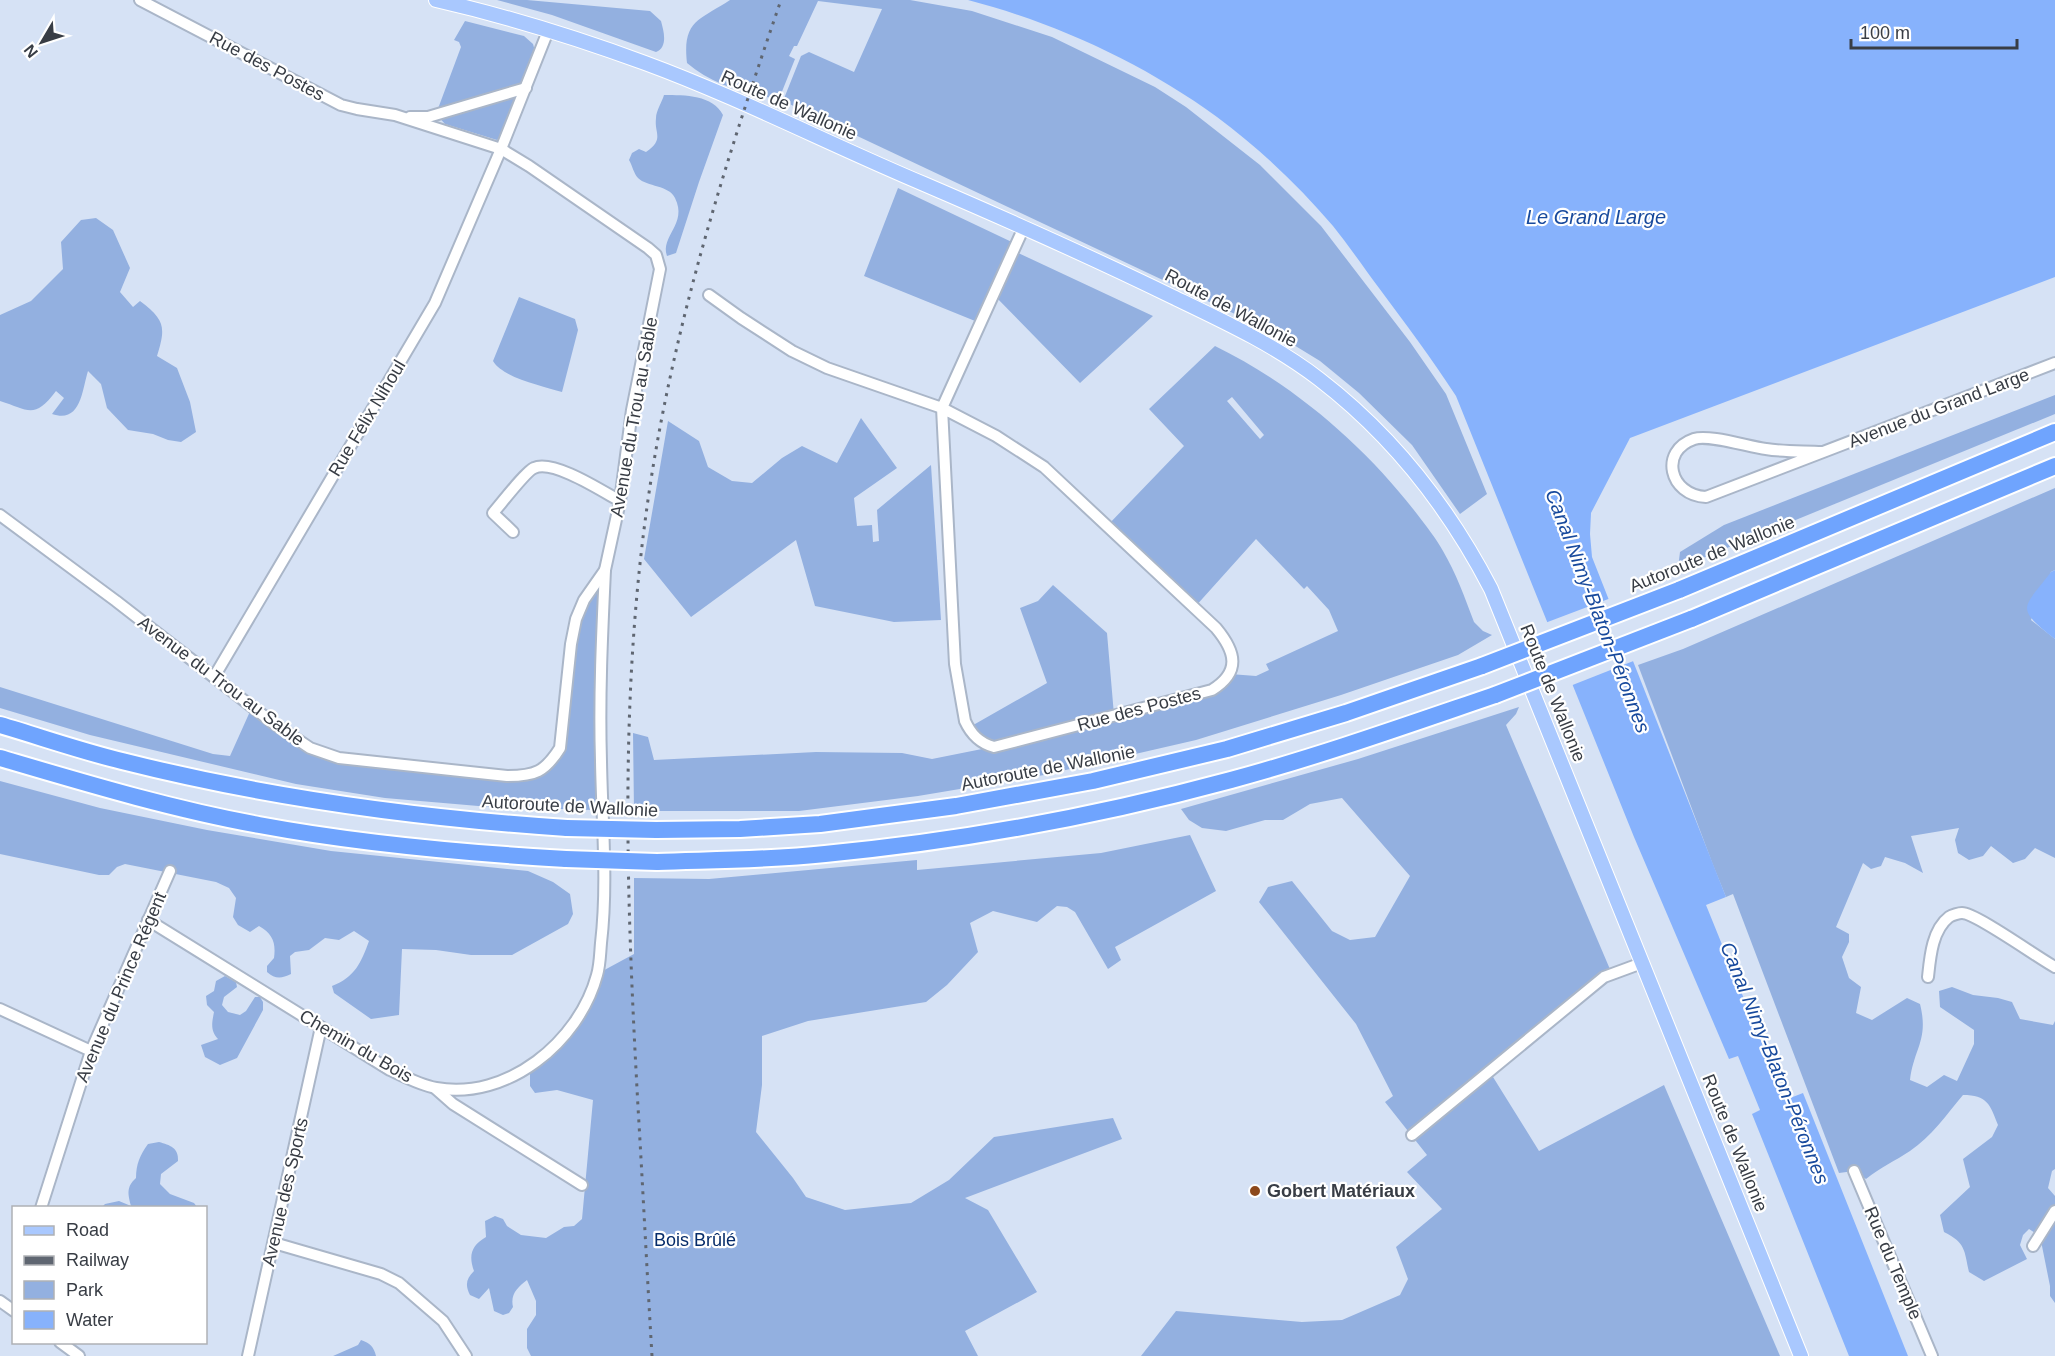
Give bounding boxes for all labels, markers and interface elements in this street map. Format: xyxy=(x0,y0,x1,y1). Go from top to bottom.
north arrow xyxy=(12,12,72,72)
scale bar xyxy=(1851,12,2018,50)
text: 100 m xyxy=(1860,23,1910,43)
street label: Rue des Postes xyxy=(206,27,328,105)
text: N xyxy=(20,41,41,61)
street label: Route de Wallonie xyxy=(718,66,860,144)
water label: Le Grand Large xyxy=(1526,206,1666,228)
street label: Route de Wallonie xyxy=(1162,265,1300,351)
street label: Avenue du Trou au Sable xyxy=(607,315,661,519)
street label: Rue Félix Nihoul xyxy=(324,356,410,480)
street label: Avenue du Grand Large xyxy=(1846,364,2032,452)
water label: Canal Nimy-Blaton-Péronnes xyxy=(1541,486,1655,736)
street label: Autoroute de Wallonie xyxy=(1626,512,1798,596)
street label: Avenue du Trou au Sable xyxy=(134,612,308,750)
street label: Route de Wallonie xyxy=(1516,621,1590,765)
street label: Rue des Postes xyxy=(1075,683,1203,735)
street label: Autoroute de Wallonie xyxy=(959,741,1137,795)
street label: Autoroute de Wallonie xyxy=(481,791,659,821)
street label: Avenue du Prince Régent xyxy=(72,889,170,1085)
water label: Canal Nimy-Blaton-Péronnes xyxy=(1716,939,1834,1187)
street label: Chemin du Bois xyxy=(296,1006,416,1086)
street label: Route de Wallonie xyxy=(1698,1071,1772,1215)
street label: Avenue des Sports xyxy=(258,1116,312,1268)
place label: Gobert Matériaux xyxy=(1267,1181,1415,1201)
marker: Gobert Matériaux xyxy=(1248,1184,1262,1198)
street label: Rue du Temple xyxy=(1860,1204,1926,1322)
legend xyxy=(12,1206,207,1344)
text: Road xyxy=(66,1220,109,1240)
park label: Bois Brûlé xyxy=(654,1230,736,1250)
text: Railway xyxy=(66,1250,129,1270)
text: Park xyxy=(66,1280,104,1300)
text: Water xyxy=(66,1310,113,1330)

